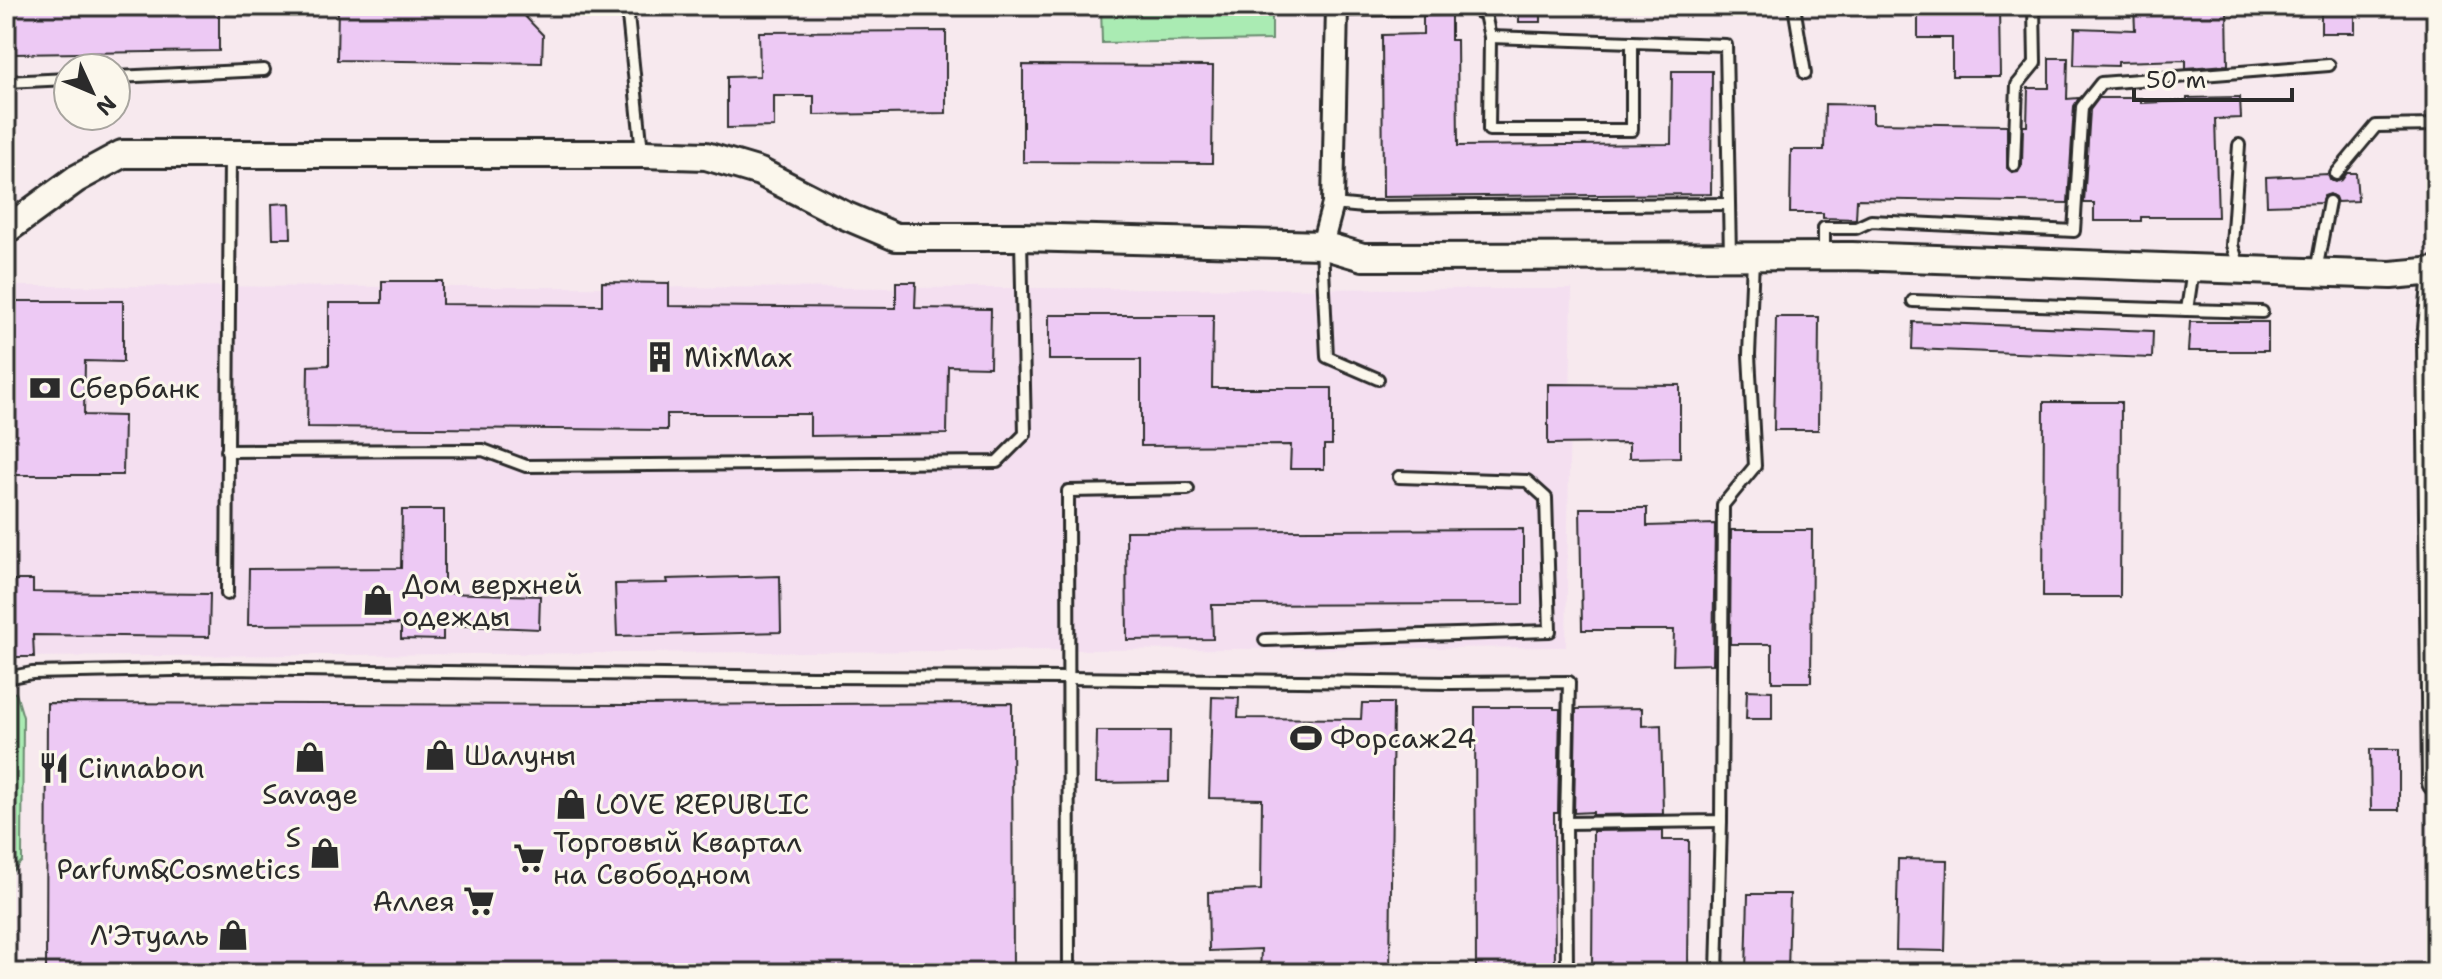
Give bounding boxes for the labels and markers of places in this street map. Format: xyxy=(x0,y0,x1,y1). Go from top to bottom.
place label: MixMax xyxy=(684,338,792,376)
building icon: MixMax xyxy=(643,340,677,374)
place label: Сбербанк xyxy=(69,369,200,407)
bank icon: Сбербанк xyxy=(28,371,62,405)
place label: Дом верхней одежды xyxy=(402,565,582,635)
shop icon: Дом верхней одежды xyxy=(361,583,395,617)
place label: Форсаж24 xyxy=(1330,719,1476,757)
sports icon: Форсаж24 xyxy=(1289,721,1323,755)
place label: Шалуны xyxy=(464,736,576,774)
shop icon: Шалуны xyxy=(423,738,457,772)
shop icon: Savage xyxy=(293,740,327,774)
place label: Cinnabon xyxy=(78,749,205,787)
restaurant icon: Cinnabon xyxy=(37,751,71,785)
place label: Savage xyxy=(262,775,358,813)
place label: LOVE REPUBLIC xyxy=(595,785,809,823)
shop icon: LOVE REPUBLIC xyxy=(554,787,588,821)
place label: S Parfum&Cosmetics xyxy=(57,818,301,888)
place label: Торговый Квартал на Свободном xyxy=(553,823,802,893)
shop icon: S Parfum&Cosmetics xyxy=(308,836,342,870)
supermarket icon: Торговый Квартал на Свободном xyxy=(512,841,546,875)
place label: Аллея xyxy=(372,882,455,920)
supermarket icon: Аллея xyxy=(462,884,496,918)
place label: Л'Этуаль xyxy=(90,916,209,954)
shop icon: Л'Этуаль xyxy=(216,918,250,952)

